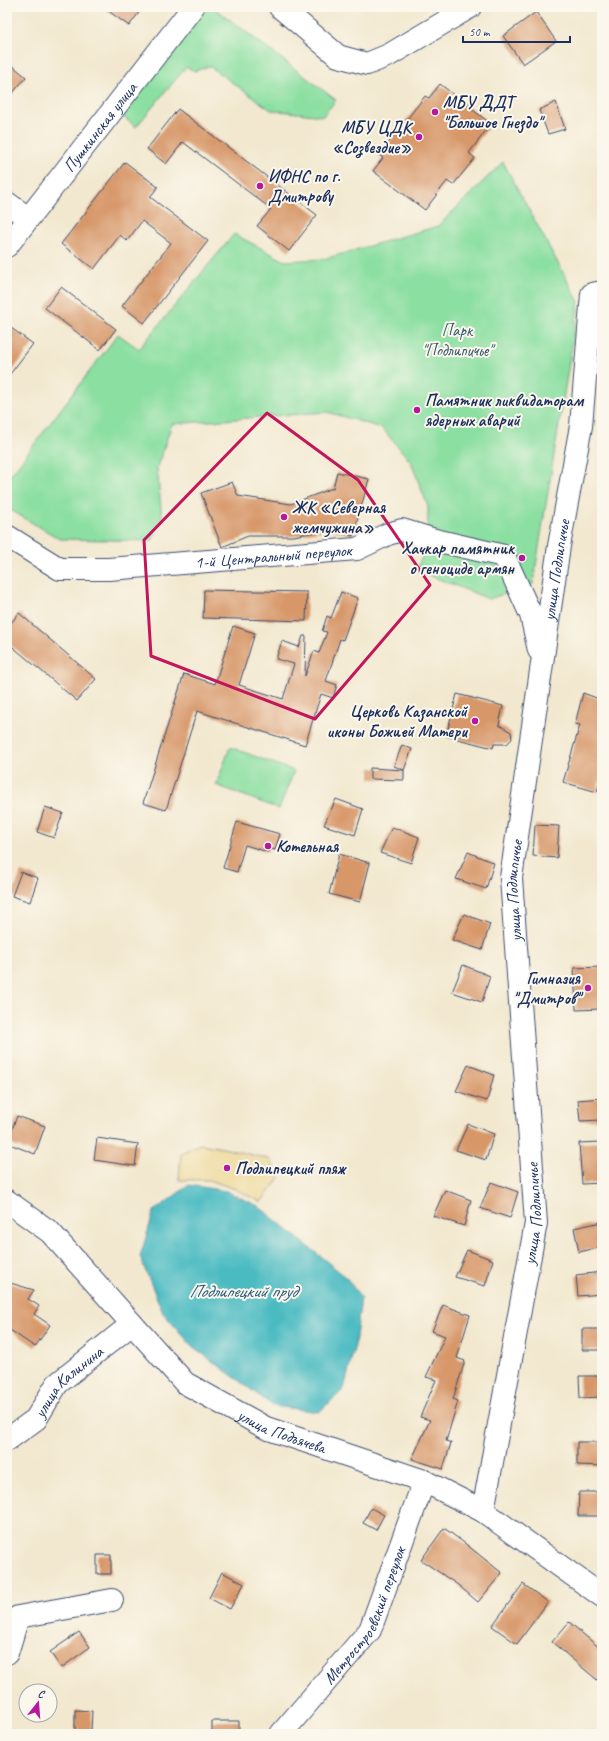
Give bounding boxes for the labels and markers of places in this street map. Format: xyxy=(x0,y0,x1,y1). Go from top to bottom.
place label: МБУ ДДТ "Большое Гнездо" xyxy=(443,92,546,134)
marker: МБУ ДДТ "Большое Гнездо" xyxy=(430,107,440,117)
place label: МБУ ЦДК «Созвездие» xyxy=(332,117,414,159)
marker: МБУ ЦДК «Созвездие» xyxy=(414,132,424,142)
place label: ИФНС по г. Дмитрову xyxy=(268,166,341,207)
marker: ИФНС по г. Дмитрову xyxy=(255,181,265,191)
place label: Памятник ликвидаторам ядерных аварий xyxy=(425,390,584,431)
marker: Памятник ликвидаторам ядерных аварий xyxy=(412,405,422,415)
place label: ЖК «Северная жемчужина» xyxy=(292,497,386,538)
marker: ЖК «Северная жемчужина» xyxy=(279,512,289,522)
place label: Хачкар памятник о геноциде армян xyxy=(401,538,515,579)
marker: Хачкар памятник о геноциде армян xyxy=(517,553,527,563)
place label: Церковь Казанской иконы Божией Матери xyxy=(327,701,469,742)
marker: Церковь Казанской иконы Божией Матери xyxy=(470,716,480,726)
place label: Котельная xyxy=(276,836,339,857)
marker: Котельная xyxy=(263,841,273,851)
place label: Гимназия "Дмитров" xyxy=(513,968,584,1009)
marker: Гимназия "Дмитров" xyxy=(583,983,593,993)
place label: Подлипецкий пляж xyxy=(235,1158,348,1179)
marker: Подлипецкий пляж xyxy=(222,1163,232,1173)

